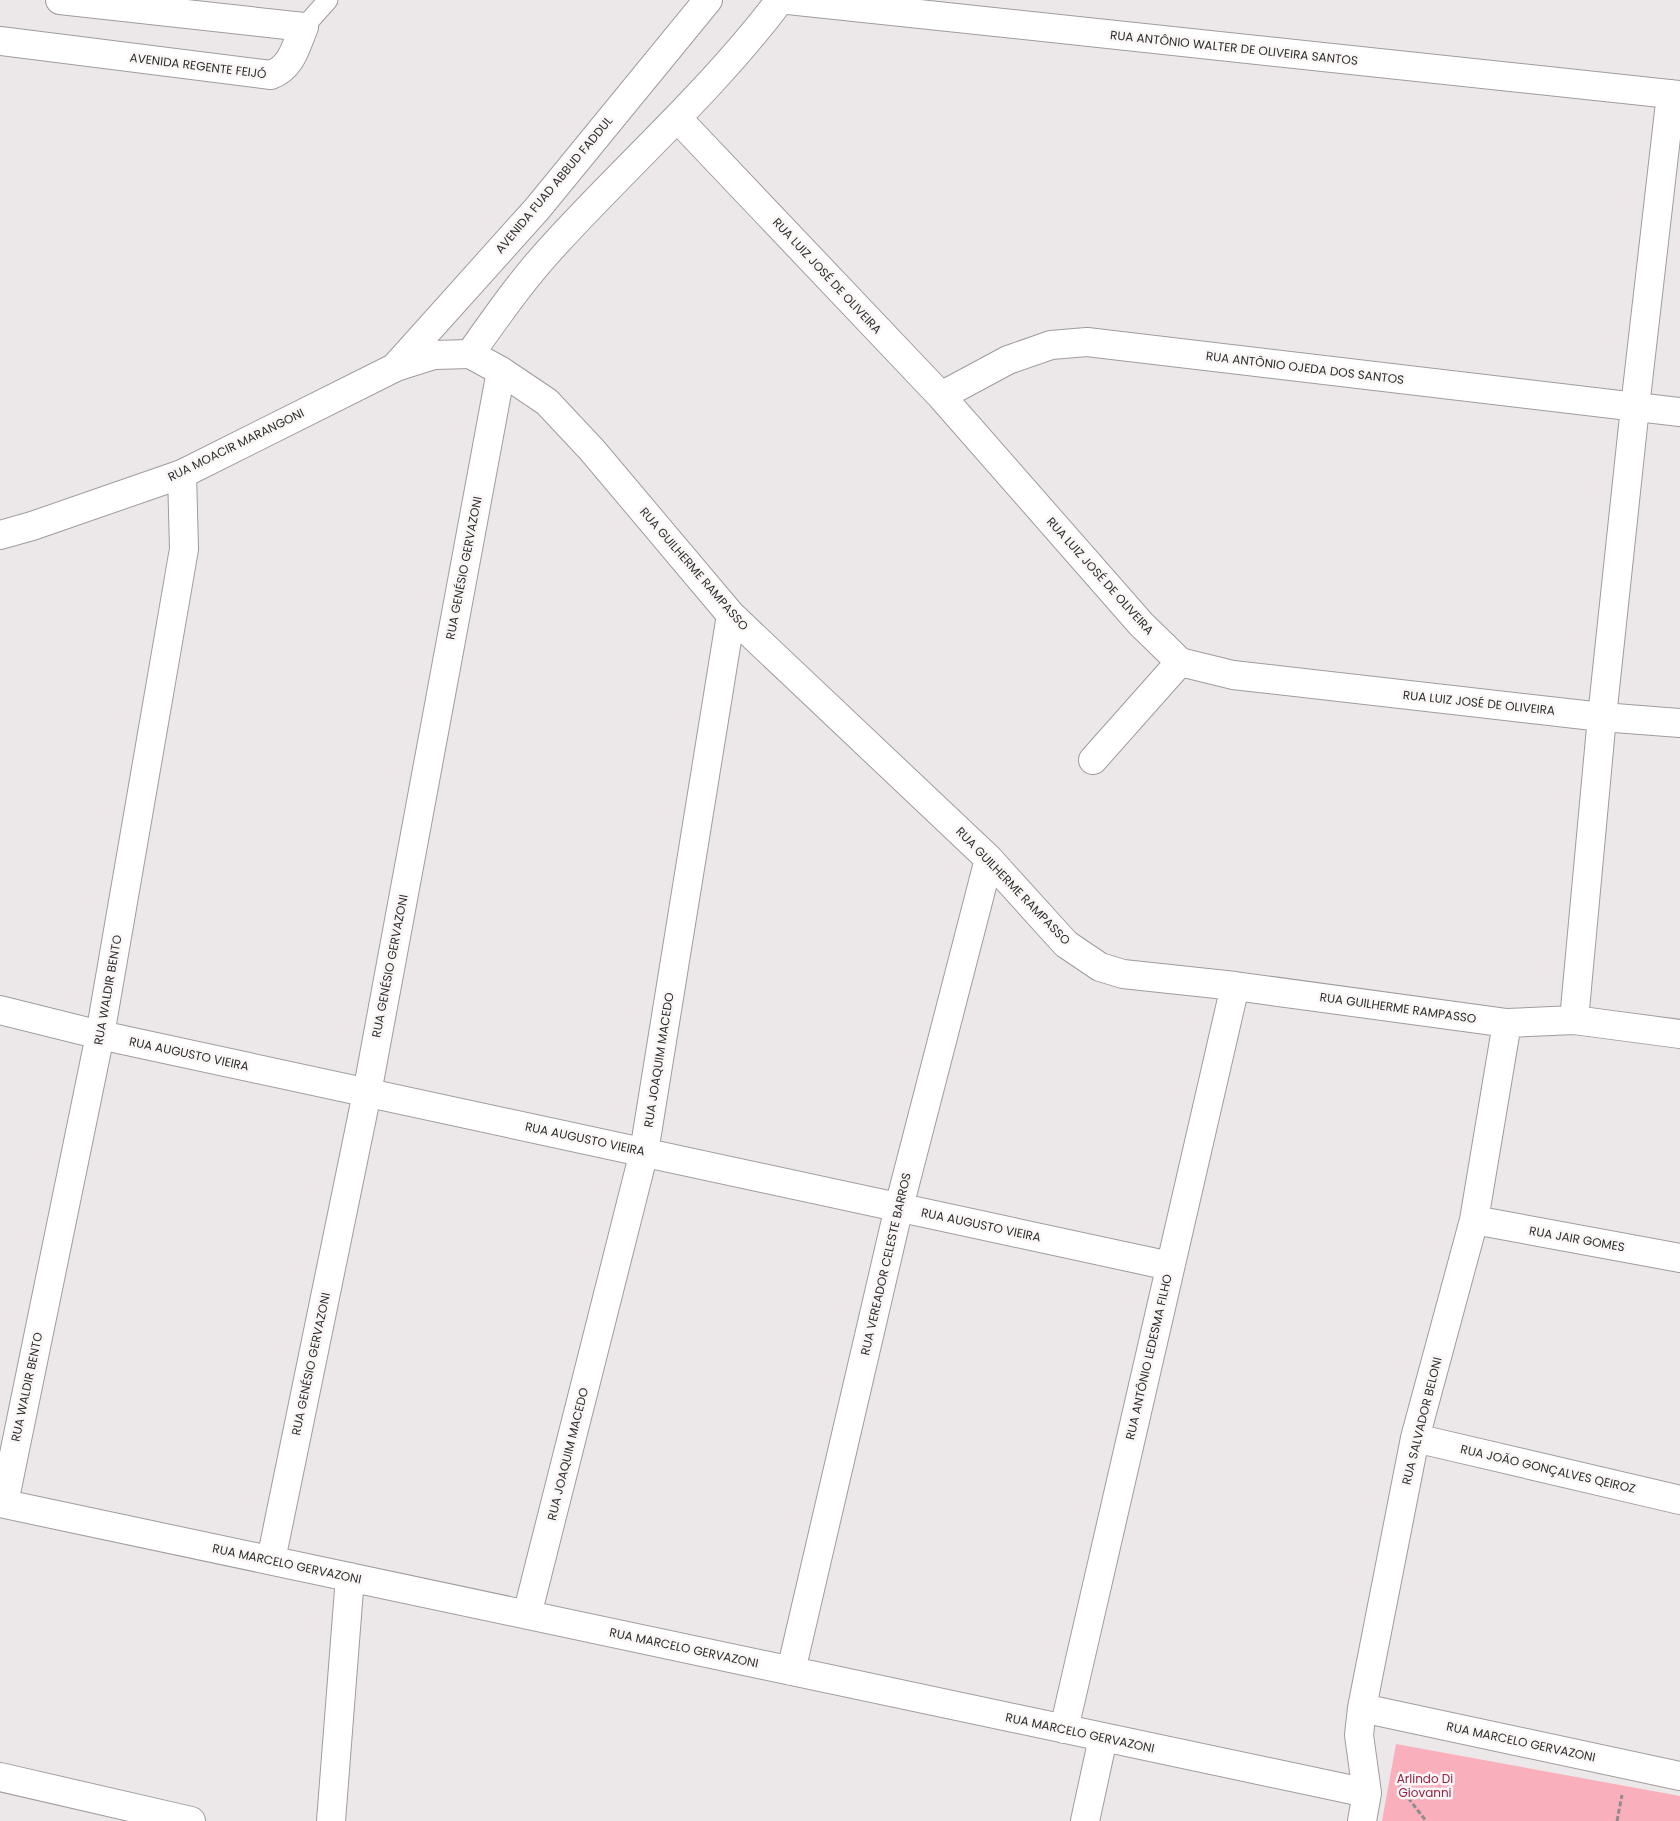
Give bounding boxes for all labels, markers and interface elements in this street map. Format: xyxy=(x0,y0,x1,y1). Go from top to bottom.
street label: RUA ANTÔNIO WALTER DE OLIVEIRA SANTOS xyxy=(1109,26,1359,69)
street label: AVENIDA REGENTE FEIJÓ xyxy=(129,49,267,82)
street label: AVENIDA FUAD ABBUD FADDUL xyxy=(491,112,616,257)
street label: RUA LUIZ JOSÉ DE OLIVEIRA xyxy=(769,214,886,337)
street label: RUA ANTÔNIO OJEDA DOS SANTOS xyxy=(1205,347,1405,388)
street label: RUA MOACIR MARANGONI xyxy=(165,404,307,485)
street label: RUA GENÉSIO GERVAZONI xyxy=(441,495,486,641)
street label: RUA GUILHERME RAMPASSO xyxy=(636,503,753,634)
street label: RUA LUIZ JOSÉ DE OLIVEIRA xyxy=(1043,513,1158,638)
street label: RUA LUIZ JOSÉ DE OLIVEIRA xyxy=(1402,686,1556,719)
street label: RUA GUILHERME RAMPASSO xyxy=(952,823,1074,948)
street label: RUA GENÉSIO GERVAZONI xyxy=(367,893,412,1039)
street label: RUA WALDIR BENTO xyxy=(89,934,126,1046)
street label: RUA GUILHERME RAMPASSO xyxy=(1319,988,1477,1027)
street label: RUA JOAQUIM MACEDO xyxy=(639,991,678,1129)
street label: RUA AUGUSTO VIEIRA xyxy=(128,1033,251,1075)
street label: RUA AUGUSTO VIEIRA xyxy=(524,1118,647,1160)
street label: RUA VEREADOR CELESTE BARROS xyxy=(856,1171,915,1357)
street label: RUA AUGUSTO VIEIRA xyxy=(920,1204,1043,1246)
street label: RUA JAIR GOMES xyxy=(1528,1222,1626,1255)
street label: RUA ANTÔNIO LEDESMA FILHO xyxy=(1121,1272,1176,1441)
street label: RUA GENÉSIO GERVAZONI xyxy=(287,1291,334,1437)
street label: RUA WALDIR BENTO xyxy=(7,1331,46,1443)
street label: RUA SALVADOR BELONI xyxy=(1397,1355,1446,1487)
street label: RUA JOAQUIM MACEDO xyxy=(543,1386,592,1522)
street label: RUA JOÃO GONÇALVES QEIROZ xyxy=(1459,1440,1637,1497)
street label: RUA MARCELO GERVAZONI xyxy=(211,1539,363,1588)
street label: RUA MARCELO GERVAZONI xyxy=(608,1623,760,1672)
street label: RUA MARCELO GERVAZONI xyxy=(1004,1708,1156,1757)
street label: RUA MARCELO GERVAZONI xyxy=(1445,1717,1597,1766)
park label: Arlindo Di Giovanni xyxy=(1397,1770,1453,1801)

